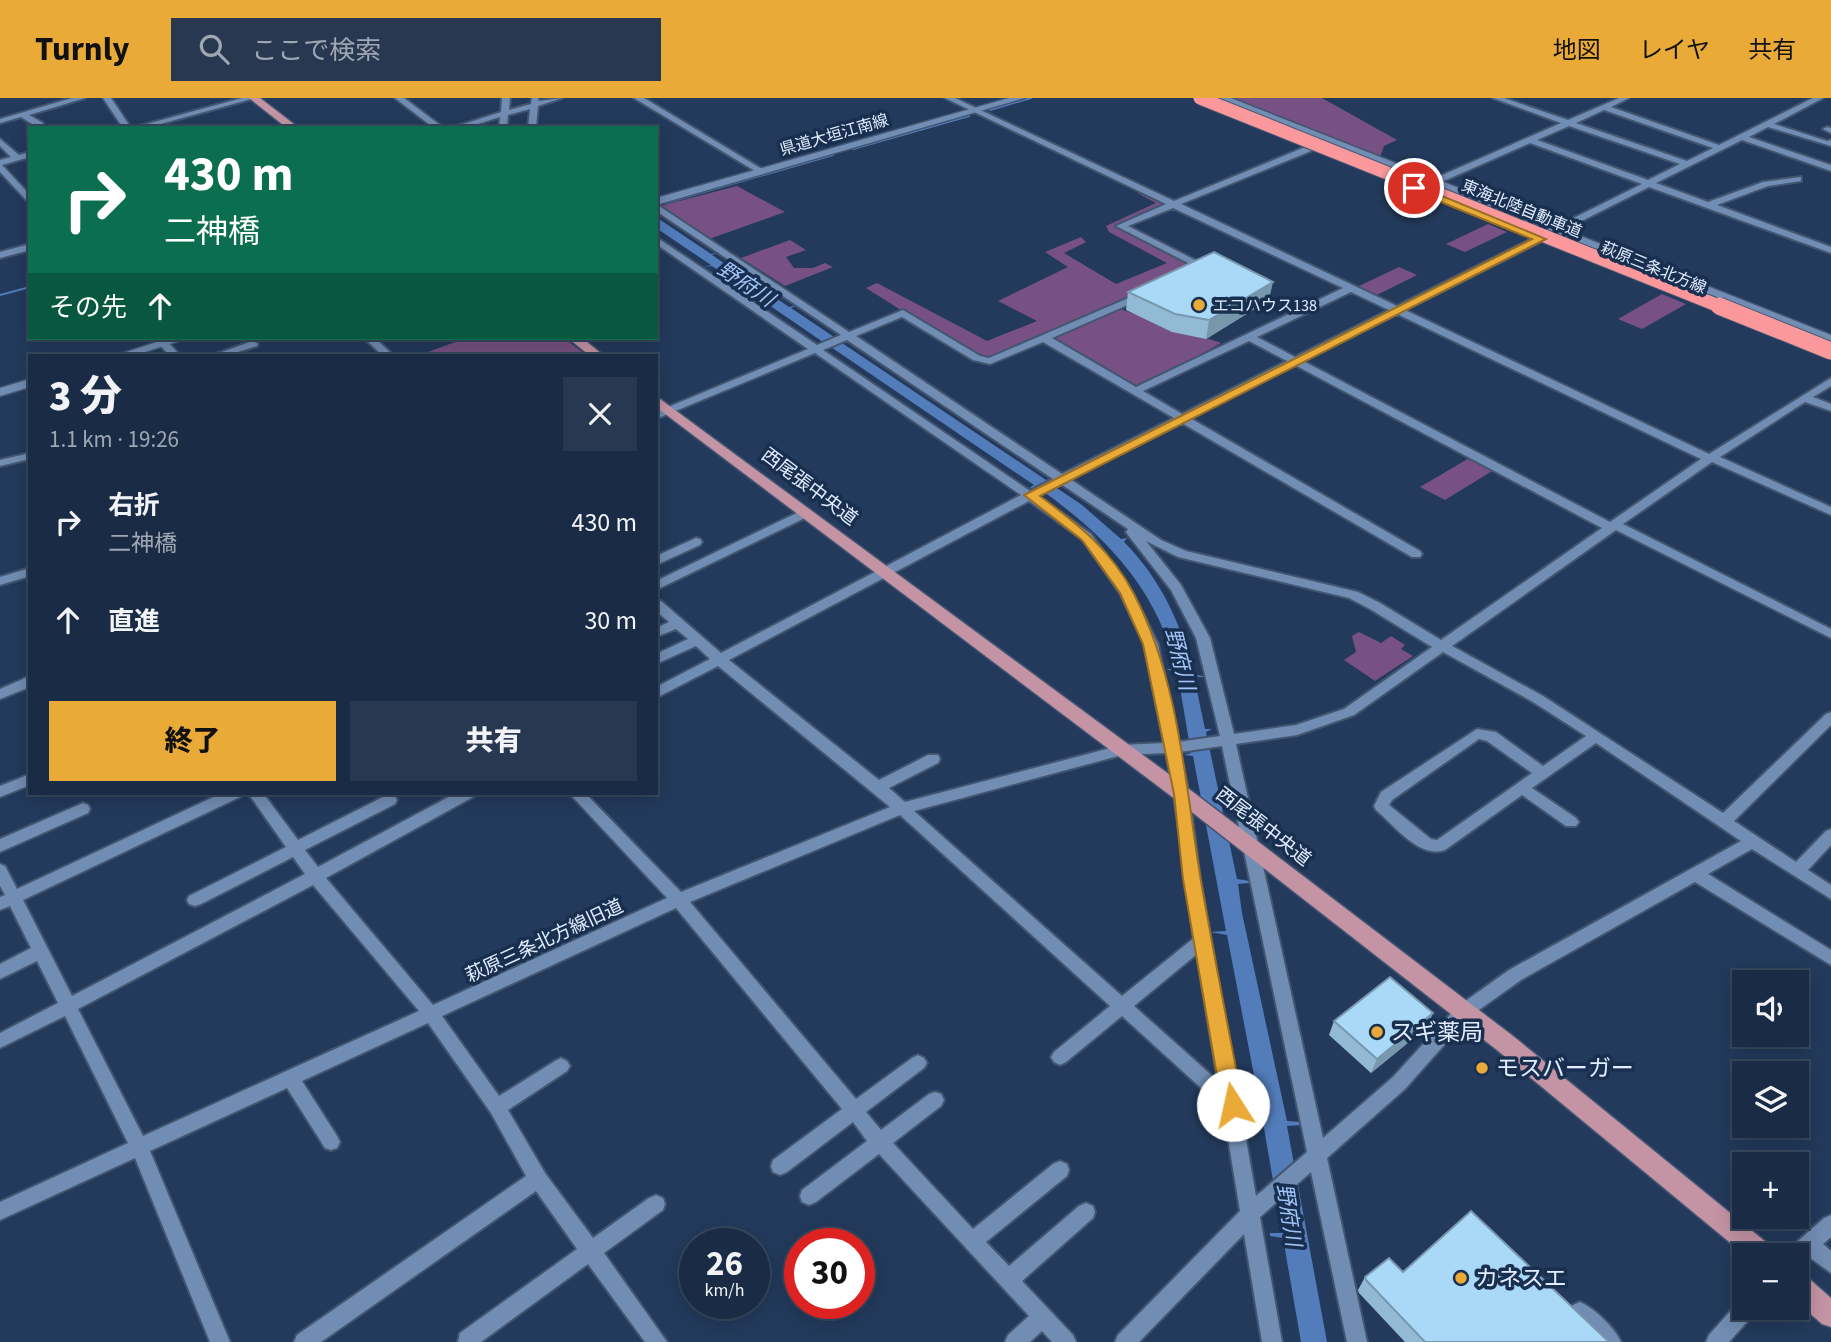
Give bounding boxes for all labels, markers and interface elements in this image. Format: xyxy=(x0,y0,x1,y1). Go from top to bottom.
search box xyxy=(171,18,661,81)
text: Turnly xyxy=(35,26,129,73)
icon: search xyxy=(195,30,233,68)
text: ここで検索 xyxy=(251,32,381,69)
text: 地図 xyxy=(1553,33,1601,68)
text: レイヤ xyxy=(1639,33,1710,68)
text: 共有 xyxy=(1748,33,1796,68)
street label: 県道大垣江南線 xyxy=(777,109,891,161)
text: 430 m xyxy=(164,140,293,210)
icon: right xyxy=(49,154,140,245)
pin xyxy=(1384,158,1444,218)
icon: arrive xyxy=(1395,169,1433,207)
street label: 東海北陸自動車道 xyxy=(1458,175,1585,243)
text: 二神橋 xyxy=(164,209,260,255)
street label: 萩原三条北方線 xyxy=(1598,237,1710,299)
water label: 野府川 xyxy=(711,254,782,315)
icon: ahead xyxy=(141,287,179,325)
text: その先 xyxy=(49,289,127,326)
place label: エコハウス138 xyxy=(1213,295,1317,317)
marker: エコハウス138 xyxy=(1191,297,1207,313)
text: 3 分 xyxy=(49,367,122,427)
button: close xyxy=(563,377,637,451)
text: 1.1 km · 19:26 xyxy=(49,423,179,456)
street label: 西尾張中央道 xyxy=(755,442,863,532)
text: 右折 xyxy=(108,487,160,524)
icon: right xyxy=(49,503,87,541)
text: 430 m xyxy=(571,504,637,541)
text: 二神橋 xyxy=(108,527,177,560)
icon: ahead xyxy=(49,601,87,639)
text: 30 m xyxy=(584,602,637,639)
text: 直進 xyxy=(108,603,160,640)
water label: 野府川 xyxy=(1158,625,1203,695)
button: 終了 xyxy=(49,701,336,781)
button: 共有 xyxy=(350,701,637,781)
street label: 西尾張中央道 xyxy=(1210,781,1316,873)
street label: 萩原三条北方線旧道 xyxy=(461,893,628,990)
map controls xyxy=(1732,970,1809,1320)
button: sound xyxy=(1732,970,1809,1047)
place label: スギ薬局 xyxy=(1391,1016,1483,1049)
marker: スギ薬局 xyxy=(1369,1024,1385,1040)
place label: モスバーガー xyxy=(1496,1052,1634,1085)
marker: モスバーガー xyxy=(1474,1060,1490,1076)
button: layers xyxy=(1732,1061,1809,1138)
position arrow xyxy=(1196,1068,1270,1142)
button: + xyxy=(1732,1152,1809,1229)
water label: 野府川 xyxy=(1269,1182,1309,1250)
speed limit sign: 30 xyxy=(784,1228,875,1319)
text: 26 xyxy=(706,1239,743,1289)
button: − xyxy=(1732,1243,1809,1320)
place label: カネスエ xyxy=(1475,1262,1567,1295)
marker: カネスエ xyxy=(1453,1270,1469,1286)
text: km/h xyxy=(705,1278,744,1303)

